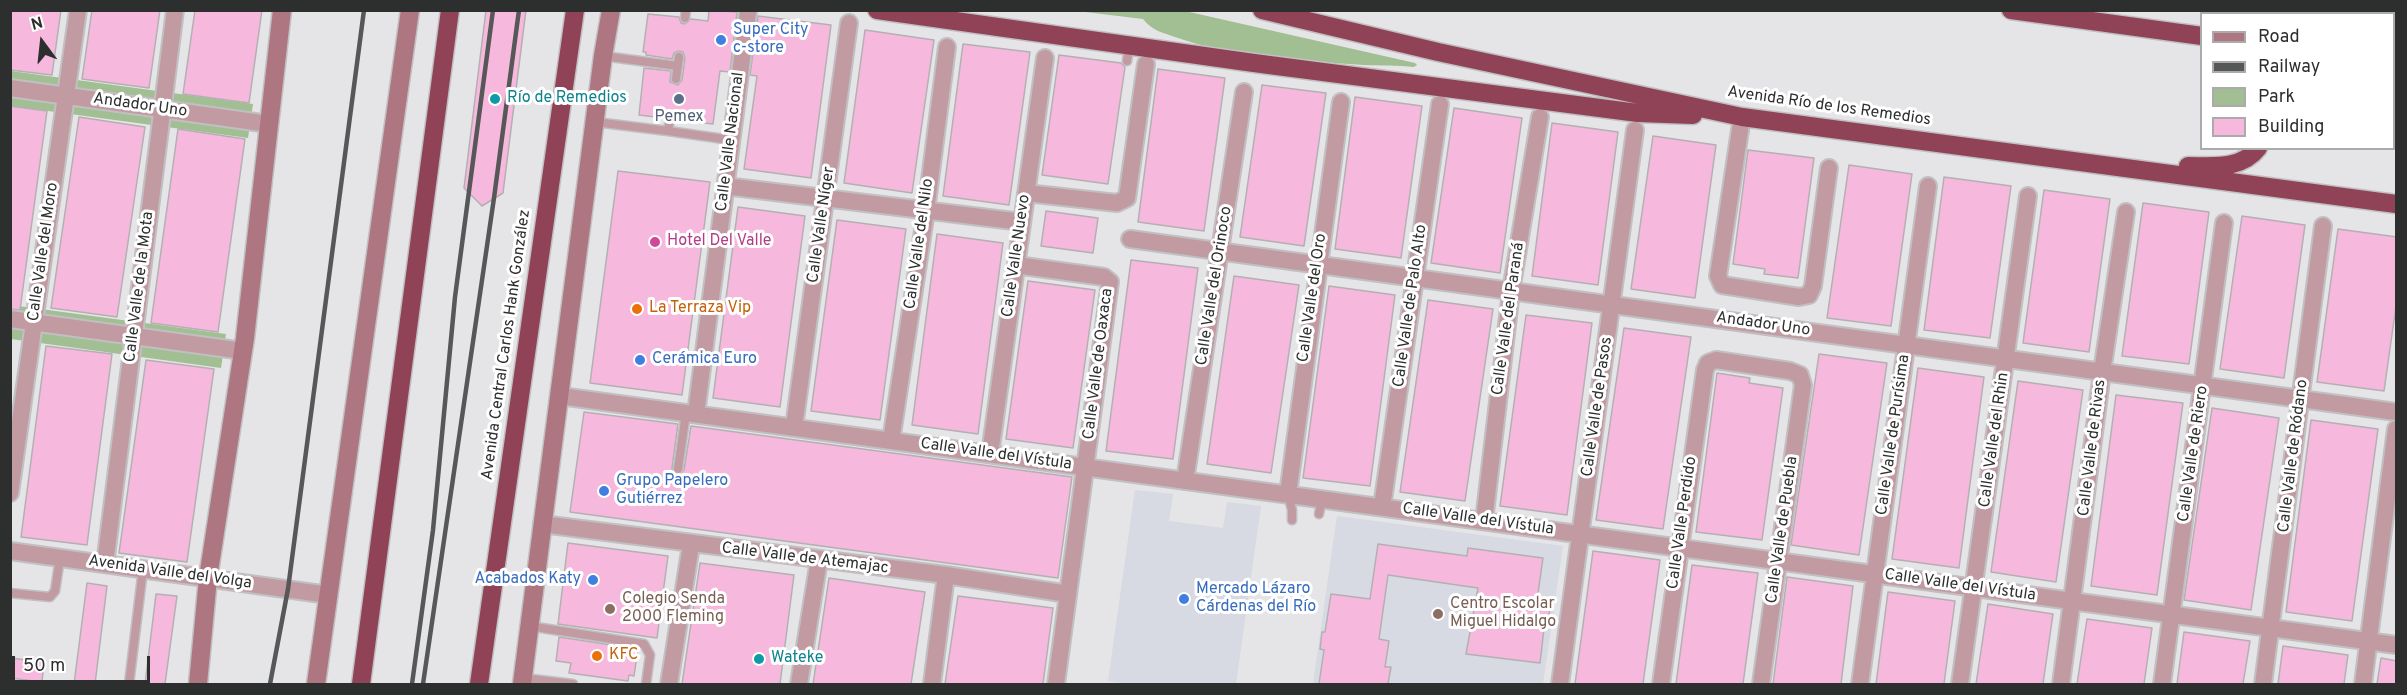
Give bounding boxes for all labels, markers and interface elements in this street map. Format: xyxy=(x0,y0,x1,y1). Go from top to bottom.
north arrow xyxy=(12,12,72,72)
legend xyxy=(2200,12,2395,150)
text: N xyxy=(29,13,45,36)
place label: Super City c-store xyxy=(733,21,808,59)
text: Road xyxy=(2258,26,2300,49)
marker: Super City c-store xyxy=(714,33,728,47)
text: Railway xyxy=(2258,56,2320,79)
street label: Calle Valle Nacional xyxy=(713,71,749,213)
street label: Avenida Río de los Remedios xyxy=(1726,83,1932,131)
text: Park xyxy=(2258,86,2295,109)
place label: Río de Remedios xyxy=(507,89,627,109)
street label: Andador Uno xyxy=(92,90,188,122)
marker: Río de Remedios xyxy=(488,92,502,106)
marker: Pemex xyxy=(672,92,686,106)
place label: Pemex xyxy=(654,108,704,128)
text: Building xyxy=(2258,116,2324,139)
street label: Calle Valle Níger xyxy=(804,166,840,284)
street label: Calle Valle del Nilo xyxy=(901,177,939,311)
street label: Calle Valle del Moro xyxy=(25,181,63,323)
street label: Calle Valle Nuevo xyxy=(999,193,1035,319)
street label: Calle Valle del Orinoco xyxy=(1193,205,1237,367)
street label: Avenida Central Carlos Hank González xyxy=(479,209,535,481)
street label: Calle Valle de la Mota xyxy=(121,211,159,363)
street label: Calle Valle de Palo Alto xyxy=(1390,223,1432,389)
place label: Hotel Del Valle xyxy=(667,232,771,252)
street label: Calle Valle del Oro xyxy=(1294,232,1332,364)
marker: Hotel Del Valle xyxy=(648,235,662,249)
street label: Calle Valle del Paraná xyxy=(1489,241,1529,397)
street label: Calle Valle de Oaxaca xyxy=(1080,287,1118,441)
place label: La Terraza Vip xyxy=(649,299,751,319)
marker: La Terraza Vip xyxy=(630,302,644,316)
street label: Andador Uno xyxy=(1715,309,1811,341)
street label: Calle Valle de Pasos xyxy=(1579,336,1617,478)
place label: Cerámica Euro xyxy=(652,350,757,370)
marker: Cerámica Euro xyxy=(633,353,647,367)
street label: Calle Valle de Purísima xyxy=(1873,353,1915,517)
street label: Calle Valle del Rhin xyxy=(1976,371,2014,509)
street label: Calle Valle de Rivas xyxy=(2075,378,2111,518)
street label: Calle Valle de Ródano xyxy=(2275,378,2313,534)
street label: Calle Valle de Riero xyxy=(2175,385,2213,523)
street label: Calle Valle del Vístula xyxy=(919,435,1073,475)
street label: Calle Valle Perdido xyxy=(1664,455,1702,591)
street label: Calle Valle de Puebla xyxy=(1763,455,1803,605)
place label: Grupo Papelero Gutiérrez xyxy=(616,472,728,510)
marker: Grupo Papelero Gutiérrez xyxy=(597,484,611,498)
street label: Calle Valle del Vístula xyxy=(1401,500,1555,540)
street label: Calle Valle de Atemajac xyxy=(720,539,890,579)
street label: Avenida Valle del Volga xyxy=(87,552,253,594)
street label: Calle Valle del Vístula xyxy=(1883,566,2037,606)
place label: Acabados Katy xyxy=(474,570,581,590)
marker: Acabados Katy xyxy=(586,573,600,587)
place label: Mercado Lázaro Cárdenas del Río xyxy=(1196,580,1316,618)
place label: Colegio Senda 2000 Fleming xyxy=(622,590,725,628)
marker: Mercado Lázaro Cárdenas del Río xyxy=(1177,592,1191,606)
place label: Centro Escolar Miguel Hidalgo xyxy=(1450,595,1556,633)
marker: Colegio Senda 2000 Fleming xyxy=(603,602,617,616)
marker: Centro Escolar Miguel Hidalgo xyxy=(1431,607,1445,621)
scale bar xyxy=(15,644,153,682)
place label: KFC xyxy=(609,646,638,666)
marker: KFC xyxy=(590,649,604,663)
place label: Wateke xyxy=(771,649,823,669)
marker: Wateke xyxy=(752,652,766,666)
text: 50 m xyxy=(23,655,65,678)

